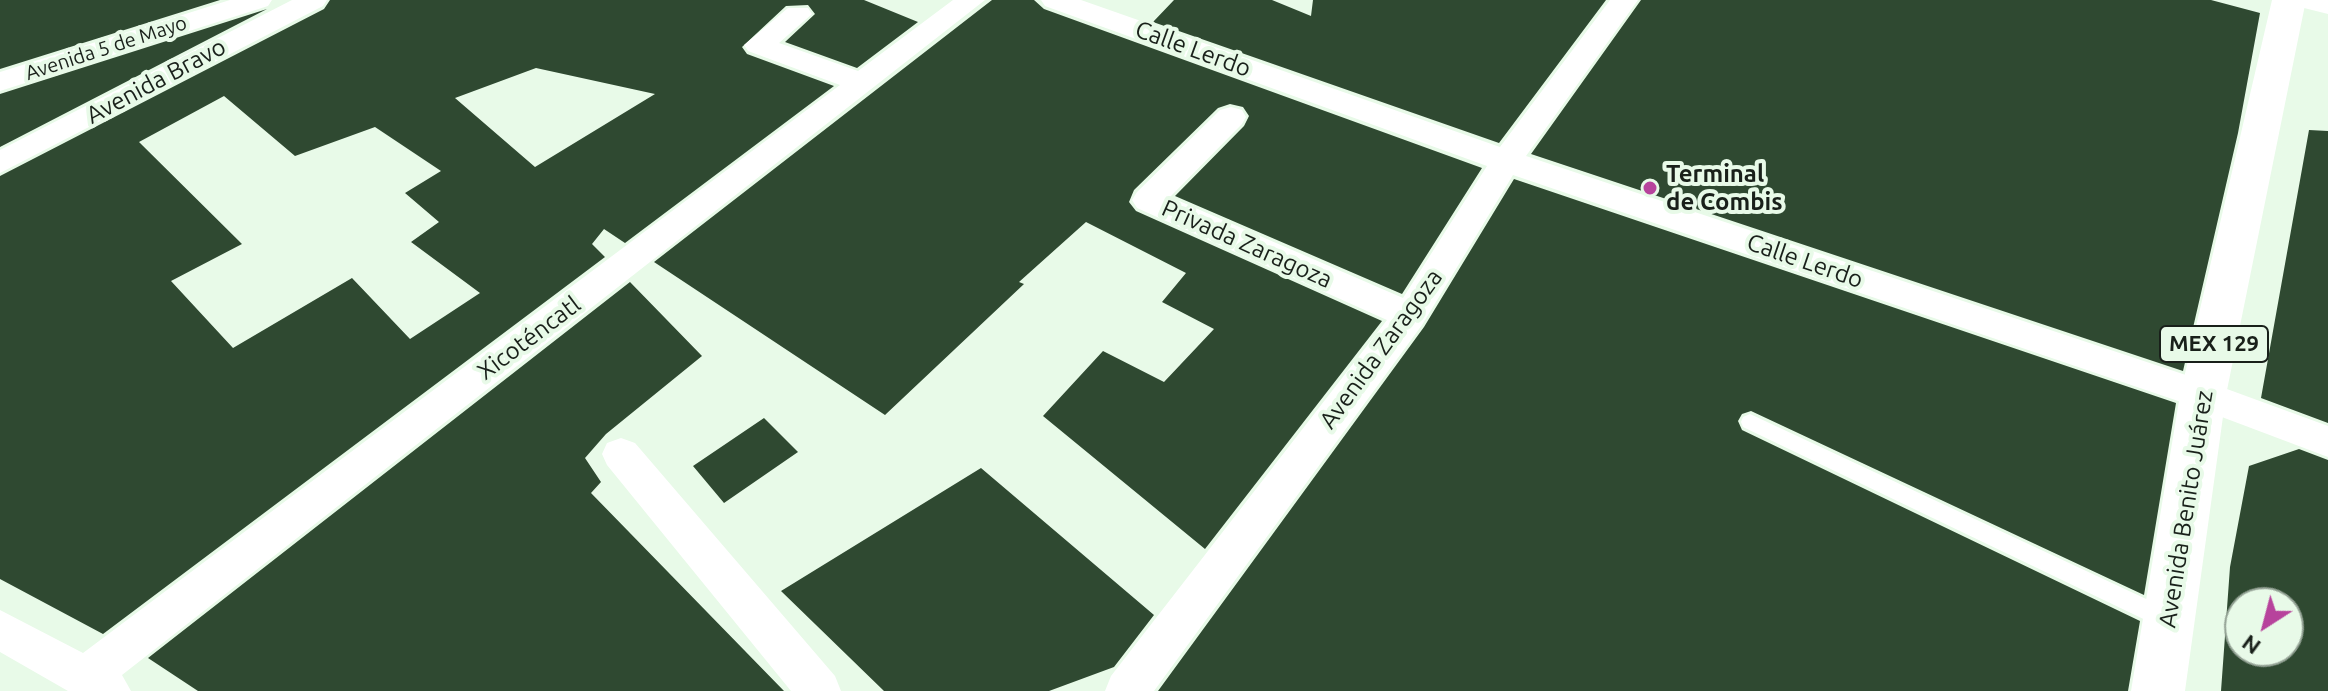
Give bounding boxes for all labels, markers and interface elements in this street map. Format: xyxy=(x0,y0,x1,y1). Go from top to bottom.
street label: Avenida 5 de Mayo xyxy=(22,11,190,85)
street label: Calle Lerdo xyxy=(1131,15,1255,83)
street label: Avenida Bravo xyxy=(81,32,231,130)
place label: Terminal de Combis xyxy=(1666,160,1783,216)
marker: Terminal de Combis xyxy=(1641,179,1659,197)
street label: Privada Zaragoza xyxy=(1157,194,1337,294)
street label: Calle Lerdo xyxy=(1743,228,1867,294)
street label: Avenida Zaragoza xyxy=(1314,264,1448,434)
street label: Xicoténcatl xyxy=(472,290,586,386)
road number: MEX 129 xyxy=(2160,326,2268,362)
street label: Avenida Benito Juárez xyxy=(2153,388,2219,630)
north arrow xyxy=(2224,587,2304,667)
text: N xyxy=(2237,630,2265,660)

